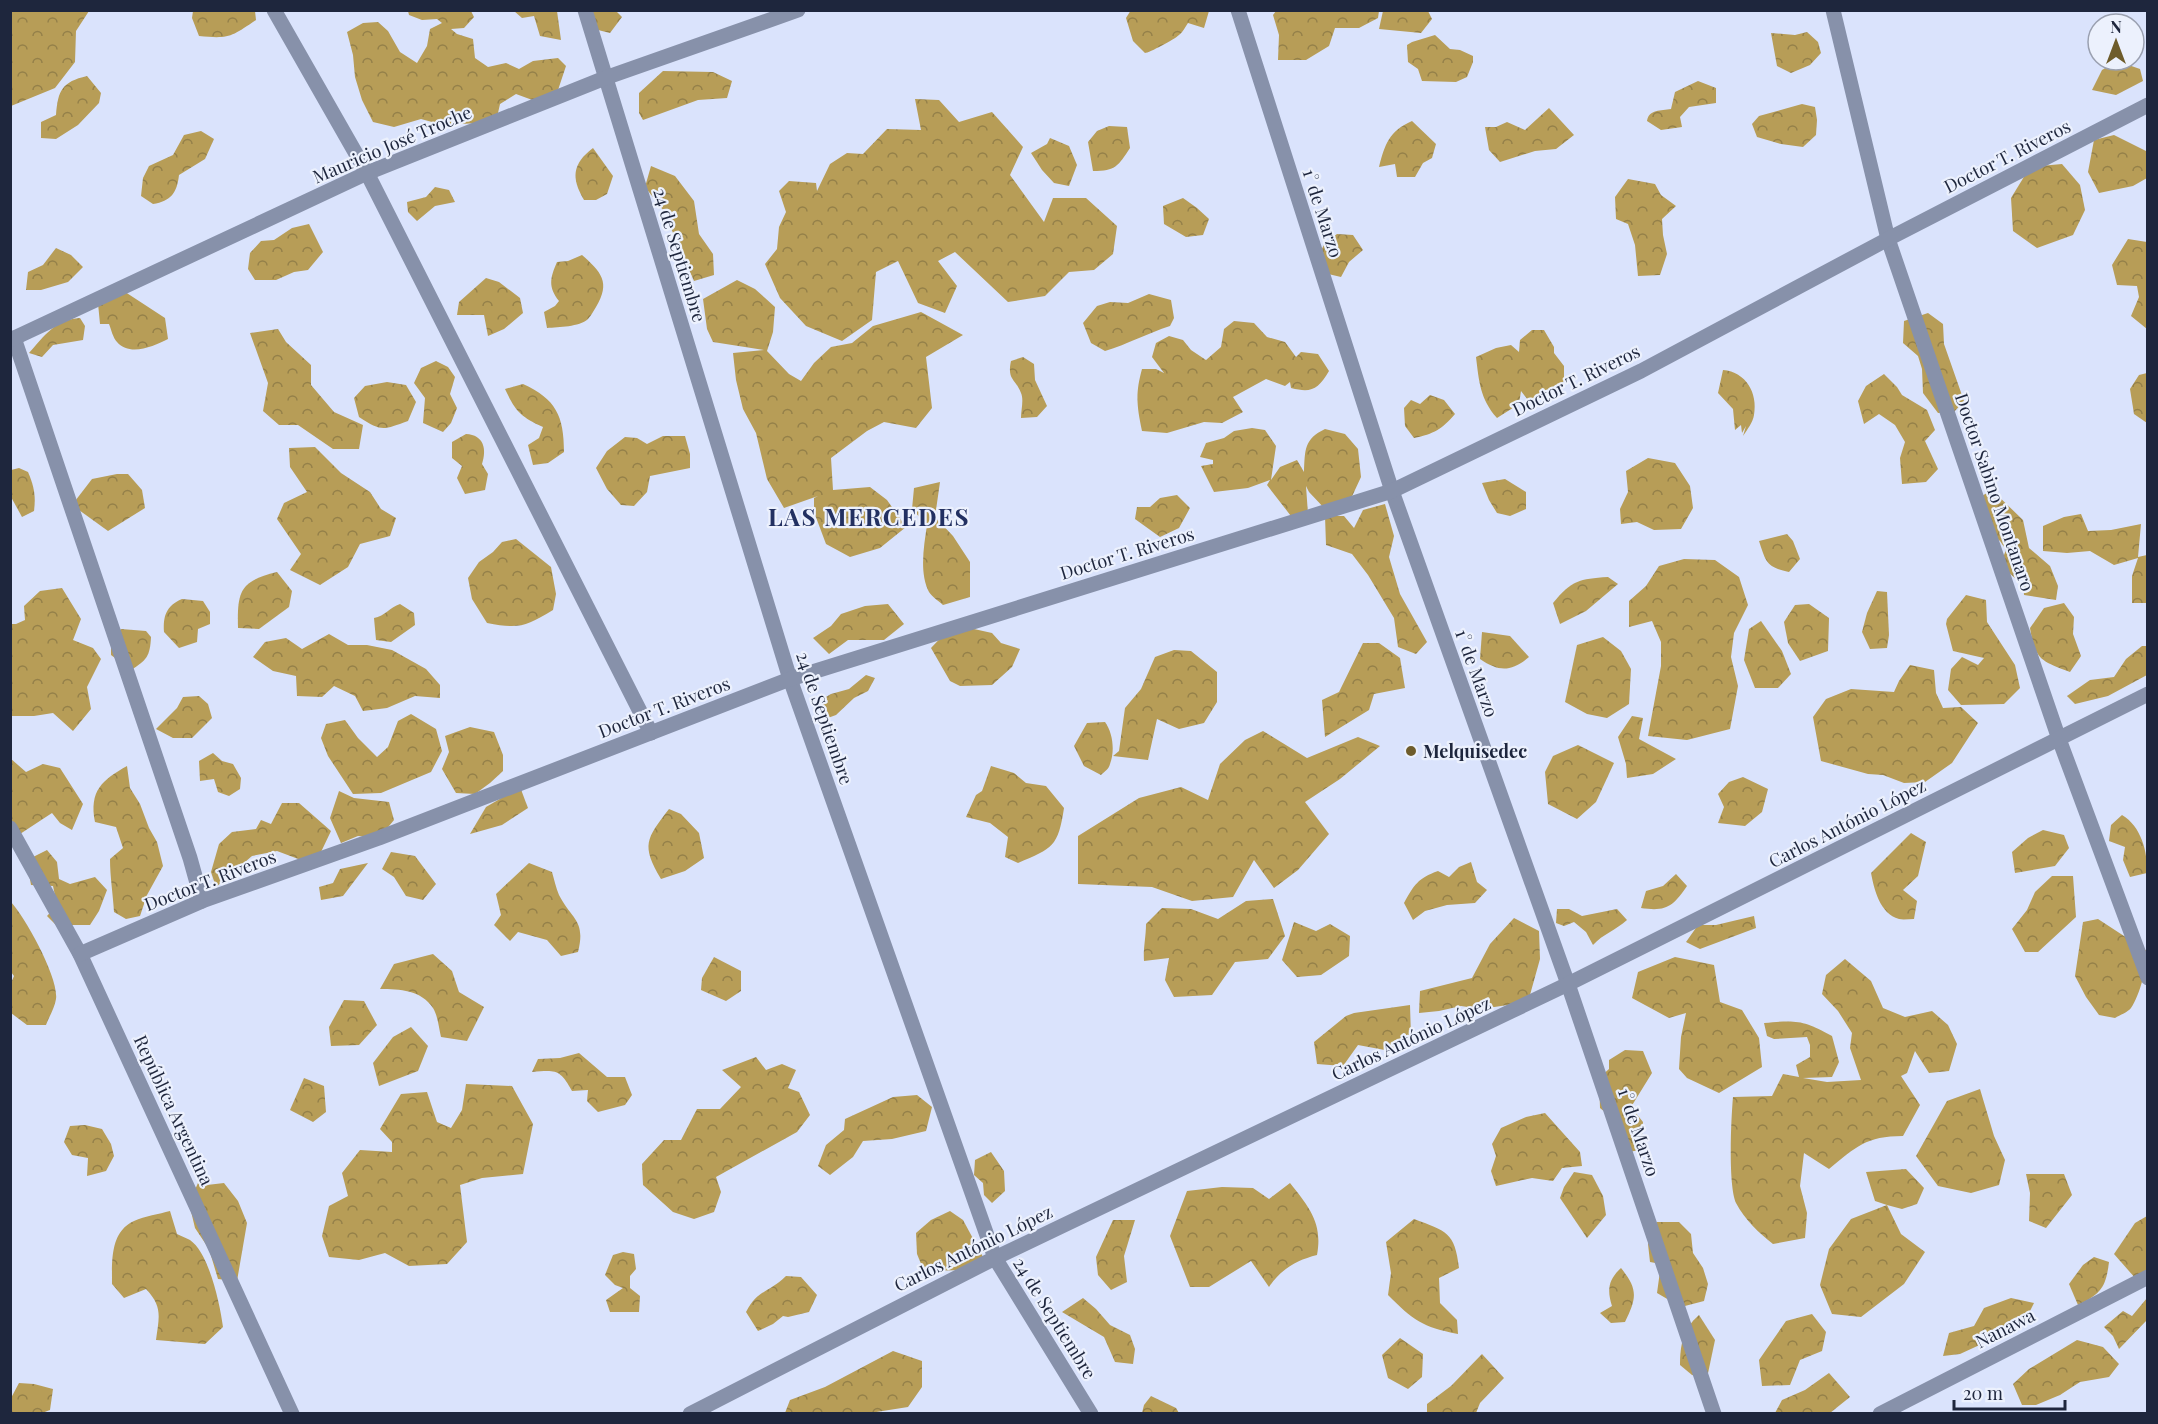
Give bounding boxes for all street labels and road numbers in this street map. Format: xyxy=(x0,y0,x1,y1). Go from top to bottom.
street label: Mauricio José Troche xyxy=(309,100,475,188)
street label: Doctor T. Riveros xyxy=(1940,114,2074,198)
street label: 1° de Marzo xyxy=(1297,166,1349,261)
street label: 24 de Septiembre xyxy=(648,185,712,325)
street label: Doctor T. Riveros xyxy=(1508,339,1644,421)
street label: Doctor Sabino Montanaro xyxy=(1950,390,2040,594)
street label: Doctor T. Riveros xyxy=(1057,521,1197,585)
street label: 1° de Marzo xyxy=(1450,626,1504,720)
street label: 24 de Septiembre xyxy=(791,648,859,788)
street label: Doctor T. Riveros xyxy=(595,671,733,743)
street label: Carlos António López xyxy=(1764,773,1930,873)
street label: Doctor T. Riveros xyxy=(141,844,279,916)
street label: Carlos António López xyxy=(1328,991,1494,1085)
street label: República Argentina xyxy=(129,1031,219,1189)
street label: 1° de Marzo xyxy=(1613,1085,1665,1179)
street label: Carlos António López xyxy=(890,1199,1056,1297)
street label: 24 de Septiembre xyxy=(1008,1253,1102,1383)
street label: Nanawa xyxy=(1971,1303,2039,1353)

